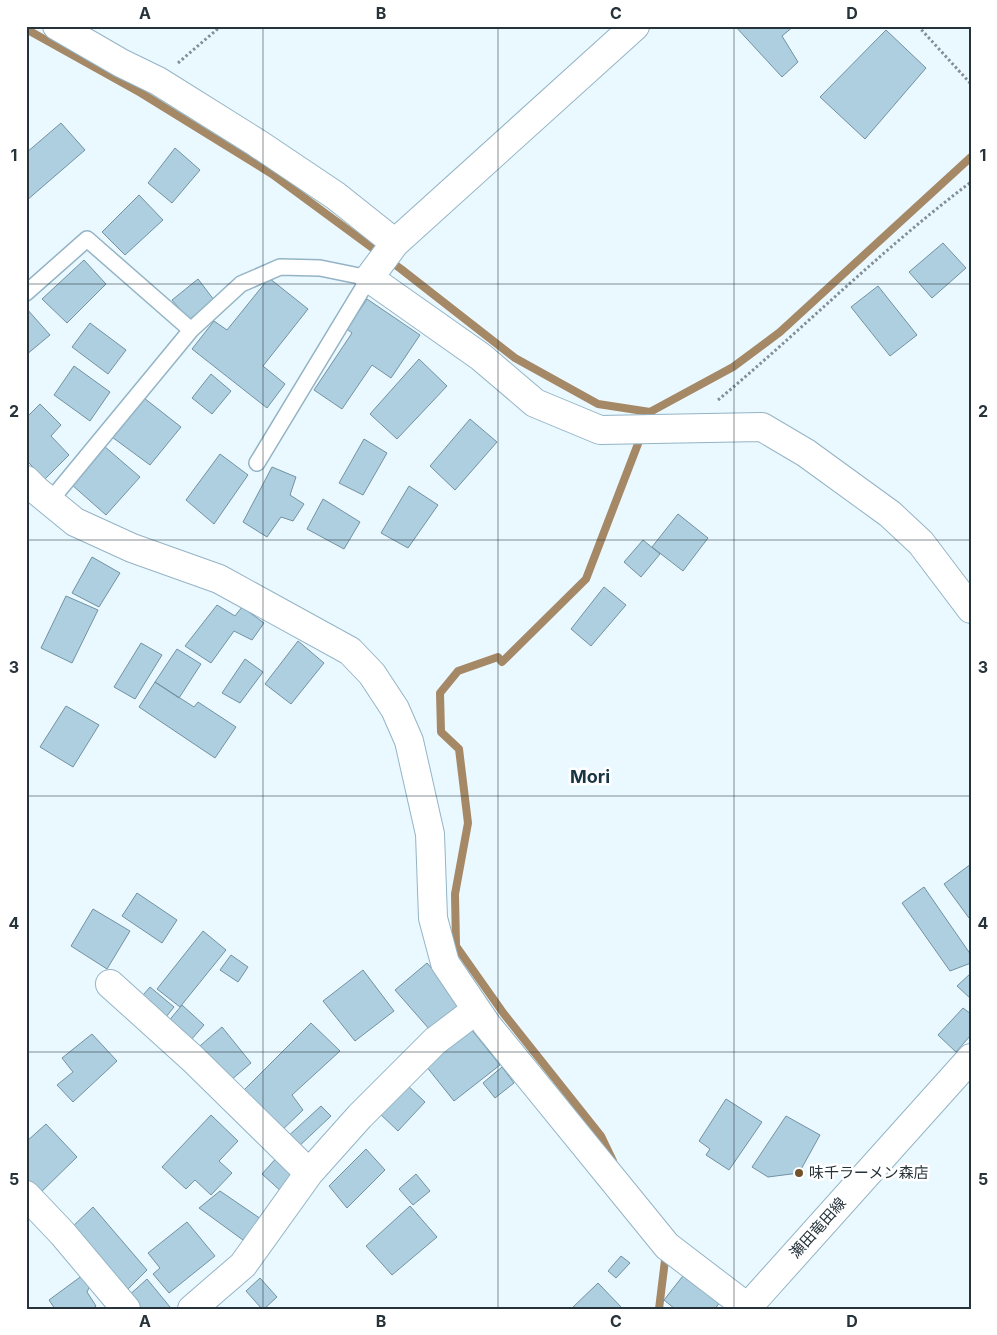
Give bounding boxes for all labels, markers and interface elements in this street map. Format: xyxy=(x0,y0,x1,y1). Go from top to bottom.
text: A xyxy=(139,3,151,23)
text: B xyxy=(376,3,386,23)
text: C xyxy=(610,3,622,23)
text: D xyxy=(846,3,858,23)
text: 1 xyxy=(11,145,17,165)
text: 1 xyxy=(980,145,986,165)
text: 2 xyxy=(9,401,19,421)
text: 2 xyxy=(978,401,988,421)
text: 3 xyxy=(9,657,19,677)
text: 3 xyxy=(978,657,988,677)
district label: Mori xyxy=(570,766,610,787)
text: 4 xyxy=(9,913,20,933)
text: 4 xyxy=(978,913,989,933)
place label: 味千ラーメン森店 xyxy=(809,1163,928,1182)
marker: 味千ラーメン森店 xyxy=(793,1167,805,1179)
text: 5 xyxy=(9,1169,19,1189)
text: 5 xyxy=(978,1169,988,1189)
street label: 瀬田竜田線 xyxy=(785,1193,850,1262)
text: A xyxy=(139,1311,151,1331)
text: B xyxy=(376,1311,386,1331)
text: C xyxy=(610,1311,622,1331)
text: D xyxy=(846,1311,858,1331)

